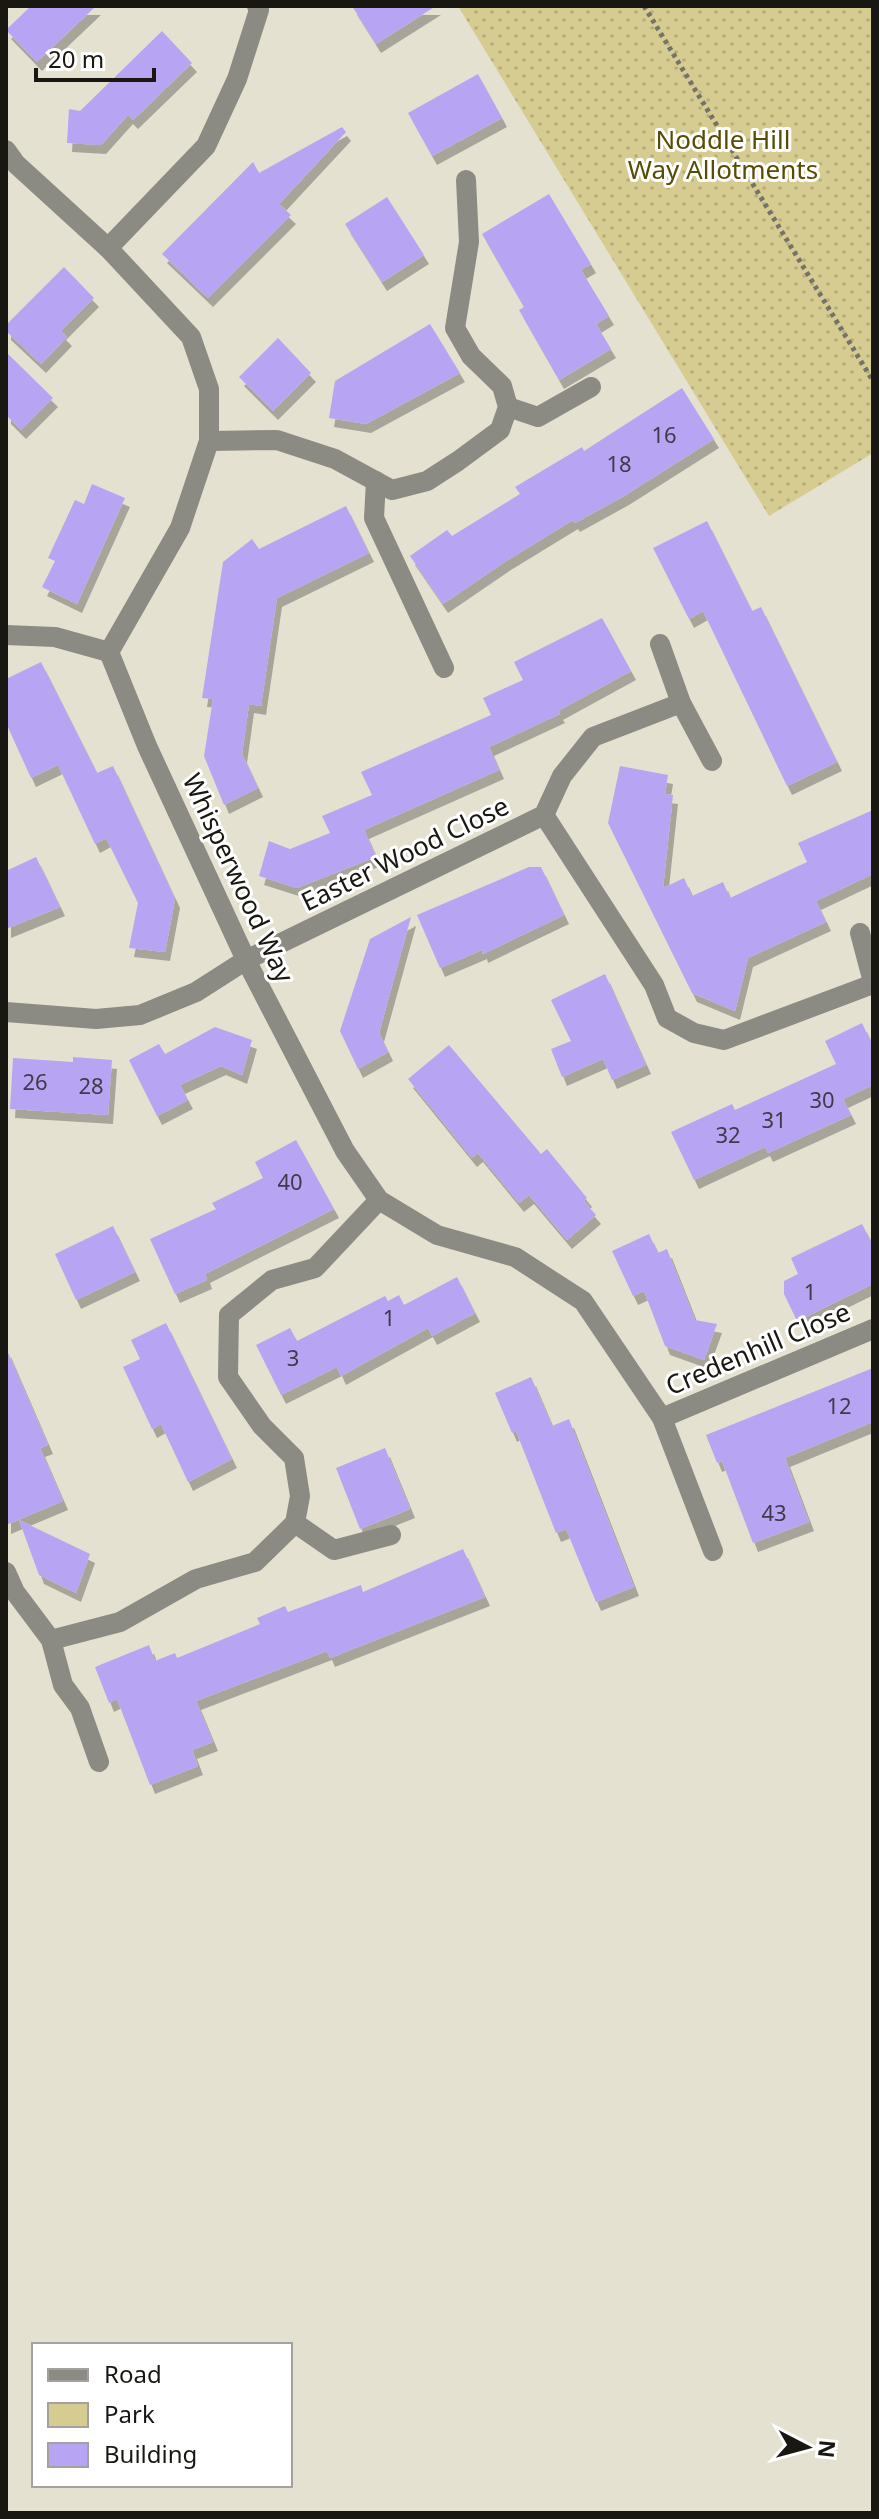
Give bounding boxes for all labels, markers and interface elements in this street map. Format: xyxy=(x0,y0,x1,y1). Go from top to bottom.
scale bar xyxy=(36,32,154,82)
text: 20 m xyxy=(48,42,104,75)
park label: Noddle Hill Way Allotments xyxy=(628,121,818,187)
house number: 16 xyxy=(651,419,677,449)
house number: 18 xyxy=(606,448,632,478)
street label: Whisperwood Way xyxy=(175,767,303,989)
street label: Easter Wood Close xyxy=(295,787,514,919)
house number: 26 xyxy=(22,1066,48,1096)
house number: 28 xyxy=(78,1070,104,1100)
house number: 30 xyxy=(809,1084,835,1114)
house number: 31 xyxy=(761,1104,787,1134)
house number: 32 xyxy=(715,1119,741,1149)
house number: 40 xyxy=(277,1166,303,1196)
house number: 1 xyxy=(804,1276,816,1306)
street label: Credenhill Close xyxy=(660,1293,855,1403)
house number: 1 xyxy=(383,1302,395,1332)
house number: 3 xyxy=(287,1342,299,1372)
house number: 12 xyxy=(826,1390,852,1420)
house number: 43 xyxy=(761,1497,787,1527)
legend xyxy=(32,2343,292,2487)
text: Road xyxy=(104,2357,162,2390)
text: Park xyxy=(104,2397,155,2430)
north arrow xyxy=(767,2407,847,2487)
text: Building xyxy=(104,2437,197,2470)
text: N xyxy=(812,2439,844,2460)

